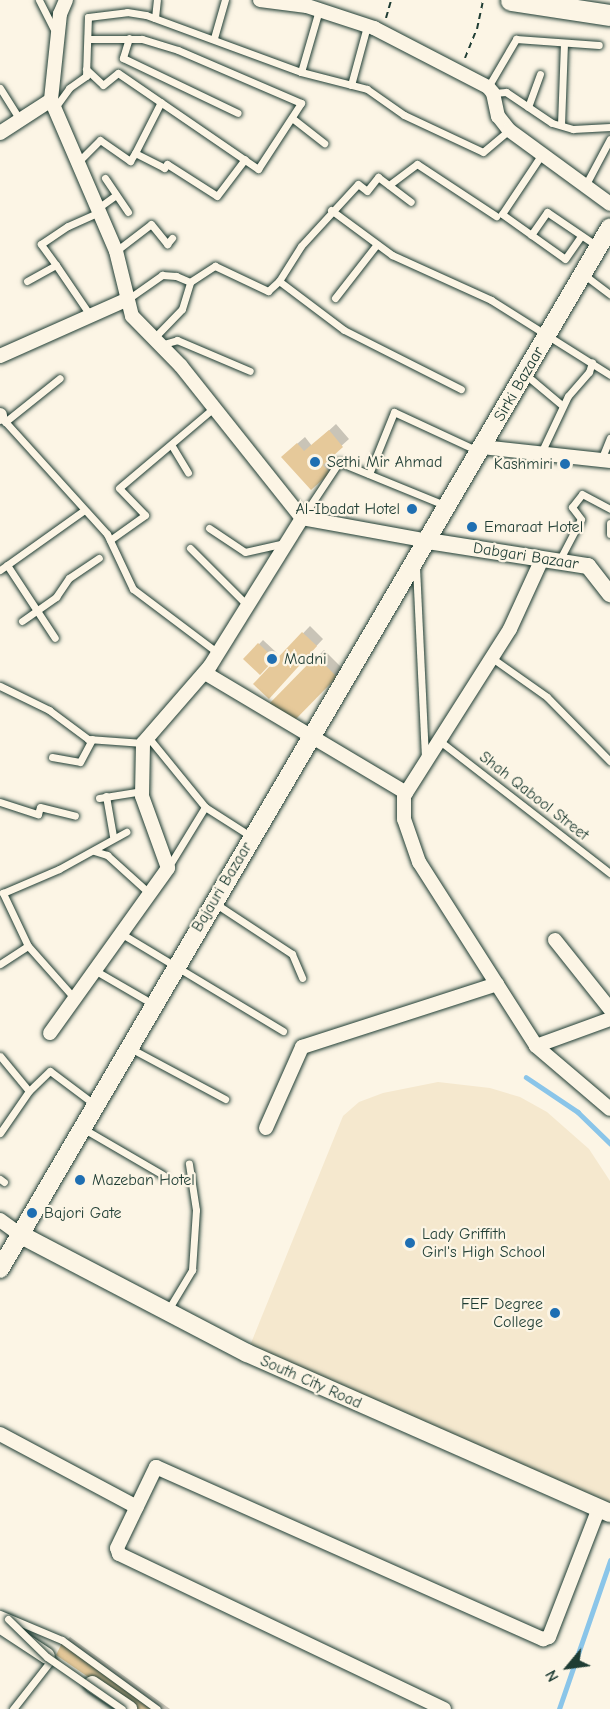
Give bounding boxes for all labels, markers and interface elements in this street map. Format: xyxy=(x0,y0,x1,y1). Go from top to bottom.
street label: Sirki Bazaar xyxy=(490,343,548,425)
place label: Sethi Mir Ahmad xyxy=(327,452,443,472)
place label: Kashmiri xyxy=(494,454,553,474)
marker: Sethi Mir Ahmad xyxy=(308,455,322,469)
marker: Kashmiri xyxy=(558,457,572,471)
place label: Al-Ibadat Hotel xyxy=(296,499,400,519)
marker: Al-Ibadat Hotel xyxy=(405,502,419,516)
place label: Emaraat Hotel xyxy=(484,517,583,537)
marker: Emaraat Hotel xyxy=(465,520,479,534)
street label: Dabgari Bazaar xyxy=(472,538,580,574)
place label: Madni xyxy=(284,649,327,669)
marker: Madni xyxy=(265,652,279,666)
street label: Shah Qabool Street xyxy=(475,747,593,845)
street label: Bajauri Bazaar xyxy=(188,839,256,935)
place label: Mazeban Hotel xyxy=(92,1170,195,1190)
marker: Mazeban Hotel xyxy=(73,1173,87,1187)
place label: Bajori Gate xyxy=(44,1203,122,1223)
marker: Bajori Gate xyxy=(25,1206,39,1220)
place label: Lady Griffith Girl's High School xyxy=(422,1224,545,1262)
marker: Lady Griffith Girl's High School xyxy=(403,1236,417,1250)
place label: FEF Degree College xyxy=(461,1294,543,1332)
marker: FEF Degree College xyxy=(548,1306,562,1320)
street label: South City Road xyxy=(257,1351,365,1413)
north arrow xyxy=(538,1637,598,1697)
text: N xyxy=(542,1667,563,1685)

